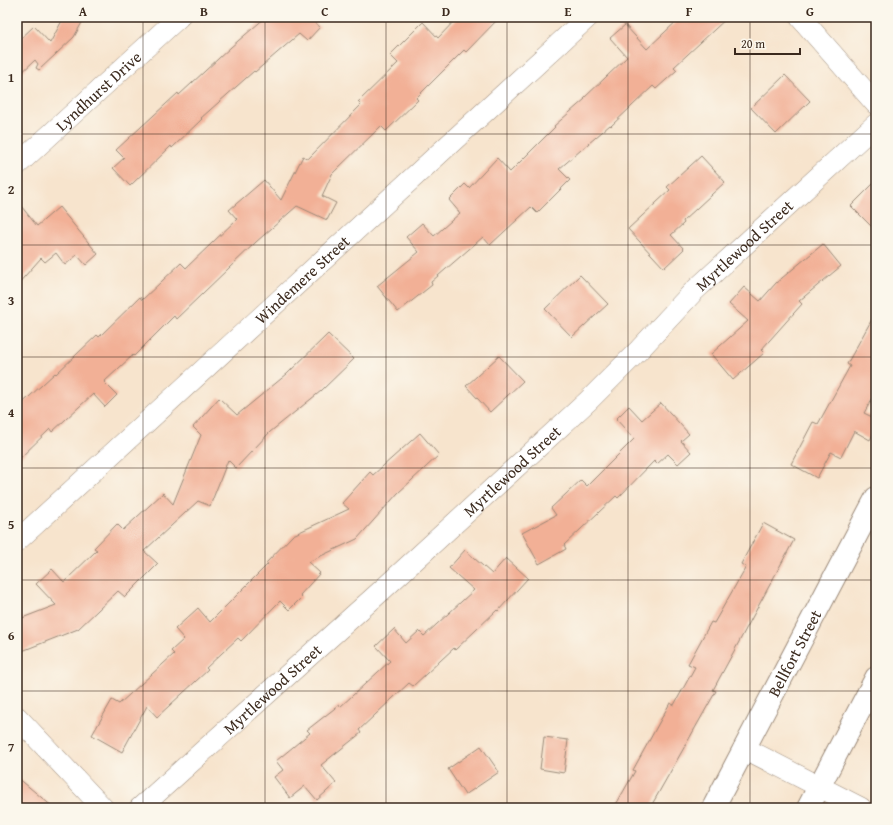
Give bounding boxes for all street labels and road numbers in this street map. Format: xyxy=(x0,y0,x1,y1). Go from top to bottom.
street label: Lyndhurst Drive xyxy=(50,45,147,136)
street label: Myrtlewood Street xyxy=(690,194,799,296)
street label: Windemere Street xyxy=(249,229,355,329)
street label: Myrtlewood Street xyxy=(458,419,566,522)
street label: Bellfort Street xyxy=(762,605,827,701)
street label: Myrtlewood Street xyxy=(218,638,327,740)

